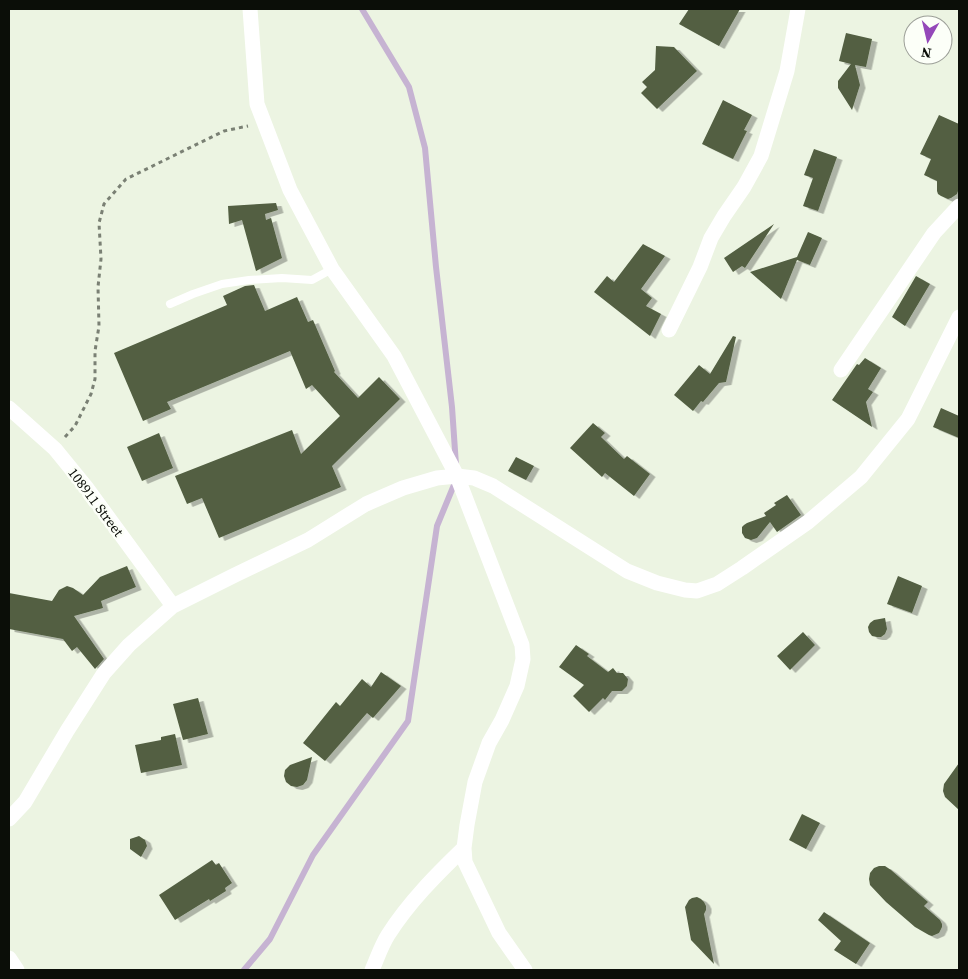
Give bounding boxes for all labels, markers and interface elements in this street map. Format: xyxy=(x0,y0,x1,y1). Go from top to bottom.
north arrow xyxy=(903,15,953,65)
text: N xyxy=(920,42,933,63)
street label: 108911 Street xyxy=(64,463,129,541)

